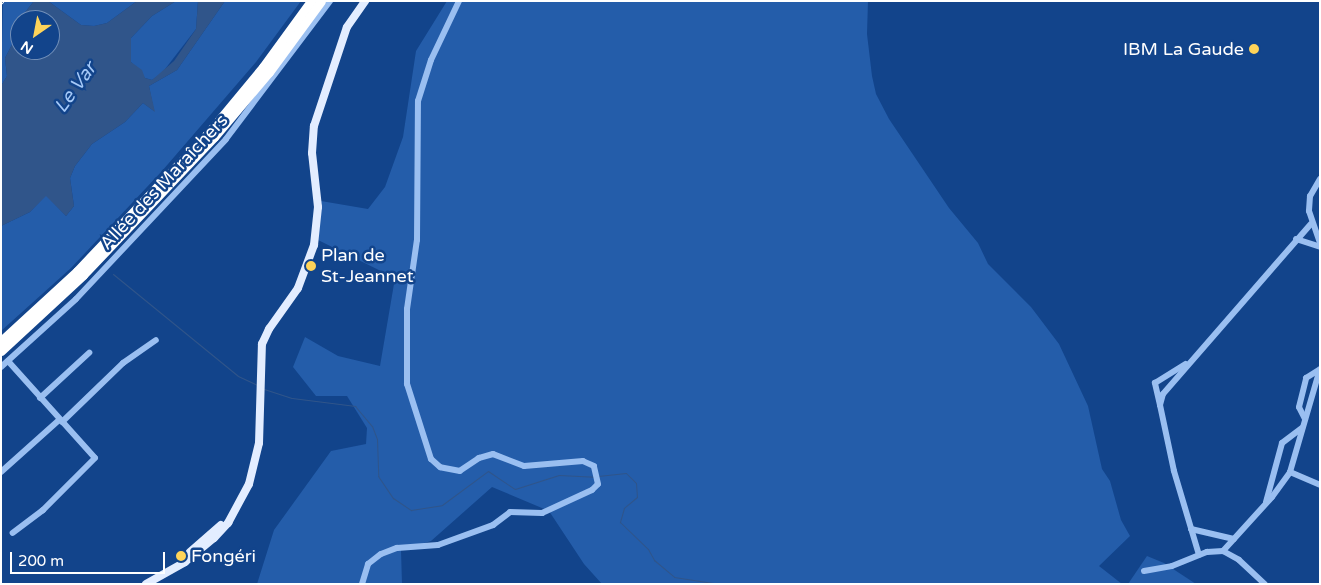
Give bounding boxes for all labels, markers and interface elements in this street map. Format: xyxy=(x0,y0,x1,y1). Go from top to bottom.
north arrow xyxy=(10,10,60,60)
text: N xyxy=(18,37,36,57)
place label: IBM La Gaude xyxy=(1123,38,1244,60)
marker: IBM La Gaude xyxy=(1248,43,1260,55)
water label: Le Var xyxy=(50,58,102,118)
street label: Allée des Maraîchers xyxy=(96,110,232,254)
place label: Plan de St-Jeannet xyxy=(321,245,414,288)
marker: Plan de St-Jeannet xyxy=(305,260,317,272)
scale bar xyxy=(12,542,168,574)
place label: Fongéri xyxy=(191,545,256,567)
marker: Fongéri xyxy=(175,550,187,562)
text: 200 m xyxy=(18,552,64,570)

